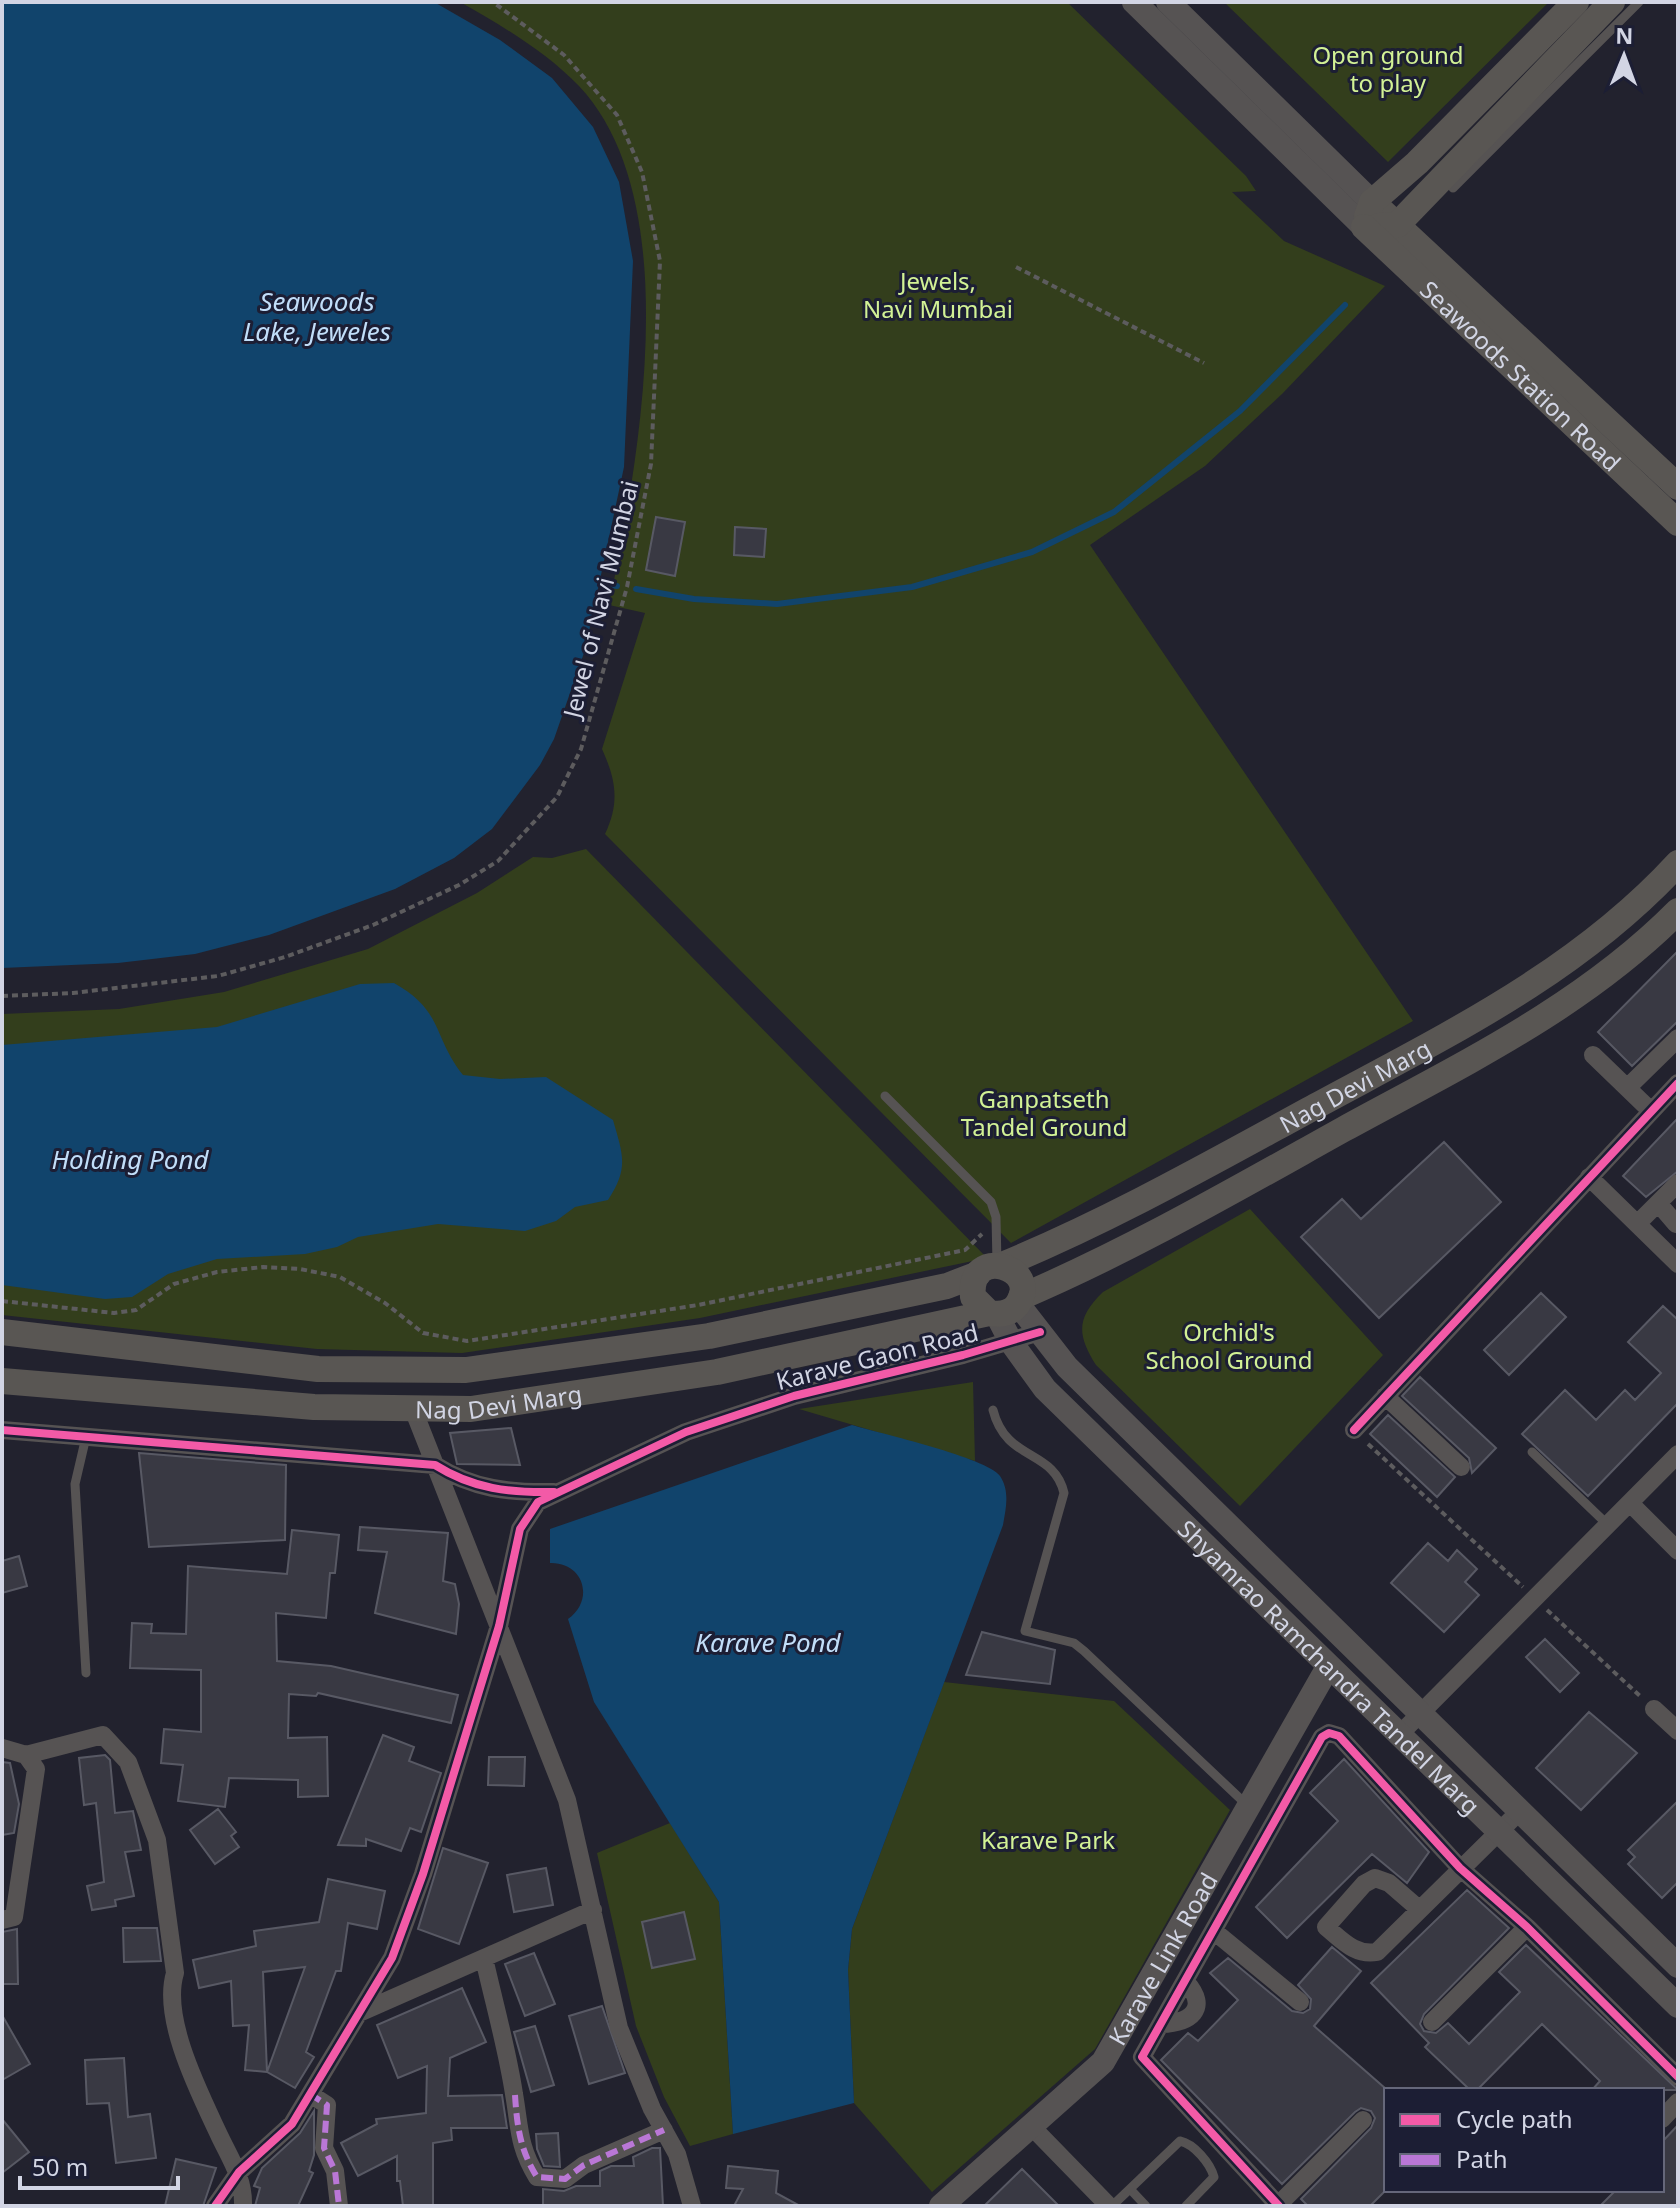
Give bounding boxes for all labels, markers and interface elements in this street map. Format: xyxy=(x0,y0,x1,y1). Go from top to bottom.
north arrow xyxy=(1584,16,1664,96)
text: N xyxy=(1615,20,1634,50)
park label: Open ground to play xyxy=(1312,38,1464,99)
park label: Jewels, Navi Mumbai xyxy=(863,264,1013,325)
street label: Seawoods Station Road xyxy=(1414,273,1629,478)
water label: Seawoods Lake, Jeweles xyxy=(243,283,391,349)
street label: Jewel of Navi Mumbai xyxy=(554,477,645,723)
street label: Nag Devi Marg xyxy=(1273,1031,1436,1140)
park label: Ganpatseth Tandel Ground xyxy=(961,1082,1127,1143)
water label: Holding Pond xyxy=(51,1141,210,1177)
street label: Karave Gaon Road xyxy=(772,1315,982,1397)
park label: Orchid's School Ground xyxy=(1146,1315,1312,1376)
street label: Nag Devi Marg xyxy=(415,1376,584,1426)
street label: Shyamrao Ramchandra Tandel Marg xyxy=(1172,1512,1488,1821)
water label: Karave Pond xyxy=(695,1624,842,1660)
park label: Karave Park xyxy=(981,1823,1115,1856)
street label: Karave Link Road xyxy=(1100,1866,1224,2051)
legend xyxy=(1384,2088,1664,2192)
text: Cycle path xyxy=(1456,2102,1573,2135)
scale bar xyxy=(20,2140,178,2190)
text: Path xyxy=(1456,2142,1507,2175)
text: 50 m xyxy=(32,2150,88,2183)

